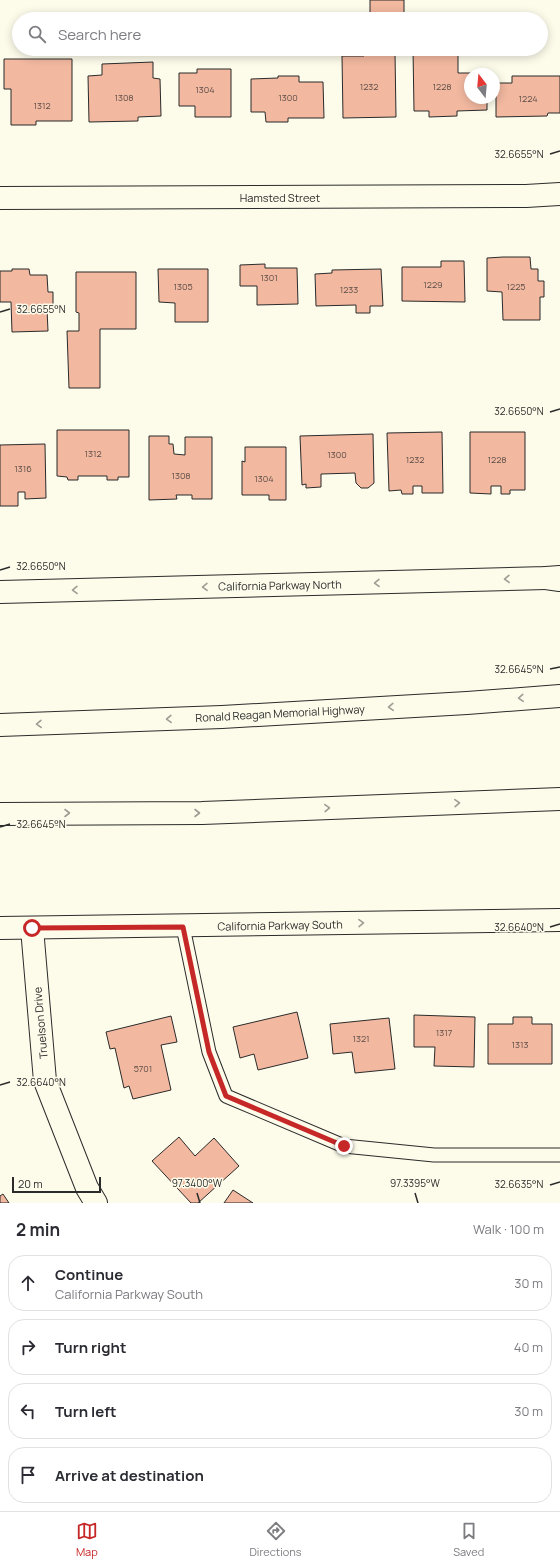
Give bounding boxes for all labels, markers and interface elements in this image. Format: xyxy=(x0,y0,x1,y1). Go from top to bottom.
search box xyxy=(12,12,548,56)
icon: search xyxy=(26,23,48,45)
text: Search here xyxy=(58,24,141,45)
north arrow xyxy=(464,68,500,104)
house number: 1232 xyxy=(360,80,378,93)
house number: 1228 xyxy=(433,80,452,93)
house number: 1304 xyxy=(195,83,215,96)
house number: 1308 xyxy=(114,91,134,104)
house number: 1300 xyxy=(278,91,298,104)
house number: 1224 xyxy=(519,92,537,105)
house number: 1312 xyxy=(33,99,51,112)
text: 32.6655°N xyxy=(494,147,544,161)
street label: Hamsted Street xyxy=(240,190,320,205)
house number: 1301 xyxy=(260,271,278,284)
house number: 1229 xyxy=(423,278,443,291)
house number: 1305 xyxy=(173,280,193,293)
house number: 1225 xyxy=(507,280,525,293)
house number: 1233 xyxy=(340,283,358,296)
text: 32.6655°N xyxy=(16,302,66,316)
text: 32.6650°N xyxy=(494,404,544,418)
house number: 1312 xyxy=(84,447,102,460)
house number: 1300 xyxy=(327,448,347,461)
house number: 1232 xyxy=(406,453,424,466)
house number: 1228 xyxy=(488,453,507,466)
house number: 1316 xyxy=(14,462,32,475)
house number: 1308 xyxy=(171,469,191,482)
house number: 1304 xyxy=(254,472,274,485)
text: 32.6650°N xyxy=(16,559,66,573)
one-way arrow xyxy=(504,575,510,584)
street label: California Parkway North xyxy=(218,576,342,594)
one-way arrow xyxy=(374,578,380,587)
one-way arrow xyxy=(202,583,208,591)
one-way arrow xyxy=(72,586,78,594)
text: 32.6645°N xyxy=(494,662,544,676)
one-way arrow xyxy=(518,694,524,703)
street label: Ronald Reagan Memorial Highway xyxy=(195,701,365,725)
one-way arrow xyxy=(388,703,394,711)
one-way arrow xyxy=(166,714,172,723)
one-way arrow xyxy=(36,719,42,728)
one-way arrow xyxy=(454,799,460,808)
one-way arrow xyxy=(324,804,330,813)
one-way arrow xyxy=(64,809,70,817)
one-way arrow xyxy=(194,809,200,817)
text: 32.6645°N xyxy=(16,817,66,831)
street label: California Parkway South xyxy=(217,916,343,934)
route start xyxy=(23,919,41,937)
one-way arrow xyxy=(358,919,364,927)
text: 32.6640°N xyxy=(494,920,544,934)
street label: Truelson Drive xyxy=(29,986,51,1060)
house number: 1317 xyxy=(436,1026,453,1039)
house number: 1321 xyxy=(352,1032,370,1045)
house number: 1313 xyxy=(512,1038,529,1051)
house number: 5701 xyxy=(134,1062,152,1075)
text: 32.6640°N xyxy=(16,1075,66,1089)
route end xyxy=(335,1137,353,1155)
scale bar xyxy=(12,1175,101,1194)
text: 20 m xyxy=(18,1176,43,1191)
text: 97.3400°W xyxy=(172,1176,223,1190)
text: 97.3395°W xyxy=(390,1176,441,1190)
text: 32.6635°N xyxy=(495,1177,544,1191)
text: 2 min xyxy=(16,1218,60,1241)
text: Walk · 100 m xyxy=(473,1220,544,1238)
text: Continue xyxy=(55,1264,123,1285)
icon: ahead xyxy=(17,1272,39,1294)
text: 30 m xyxy=(514,1274,543,1292)
text: California Parkway South xyxy=(55,1285,203,1303)
icon: right xyxy=(17,1336,39,1358)
text: Turn right xyxy=(55,1337,126,1358)
text: 40 m xyxy=(514,1338,543,1356)
icon: left xyxy=(17,1400,39,1422)
text: Turn left xyxy=(55,1401,117,1422)
text: 30 m xyxy=(514,1402,543,1420)
icon: arrive xyxy=(17,1464,39,1486)
text: Arrive at destination xyxy=(55,1465,204,1486)
tab: Map xyxy=(76,1520,98,1559)
tab: Directions xyxy=(249,1520,302,1559)
tab: Saved xyxy=(453,1520,484,1559)

